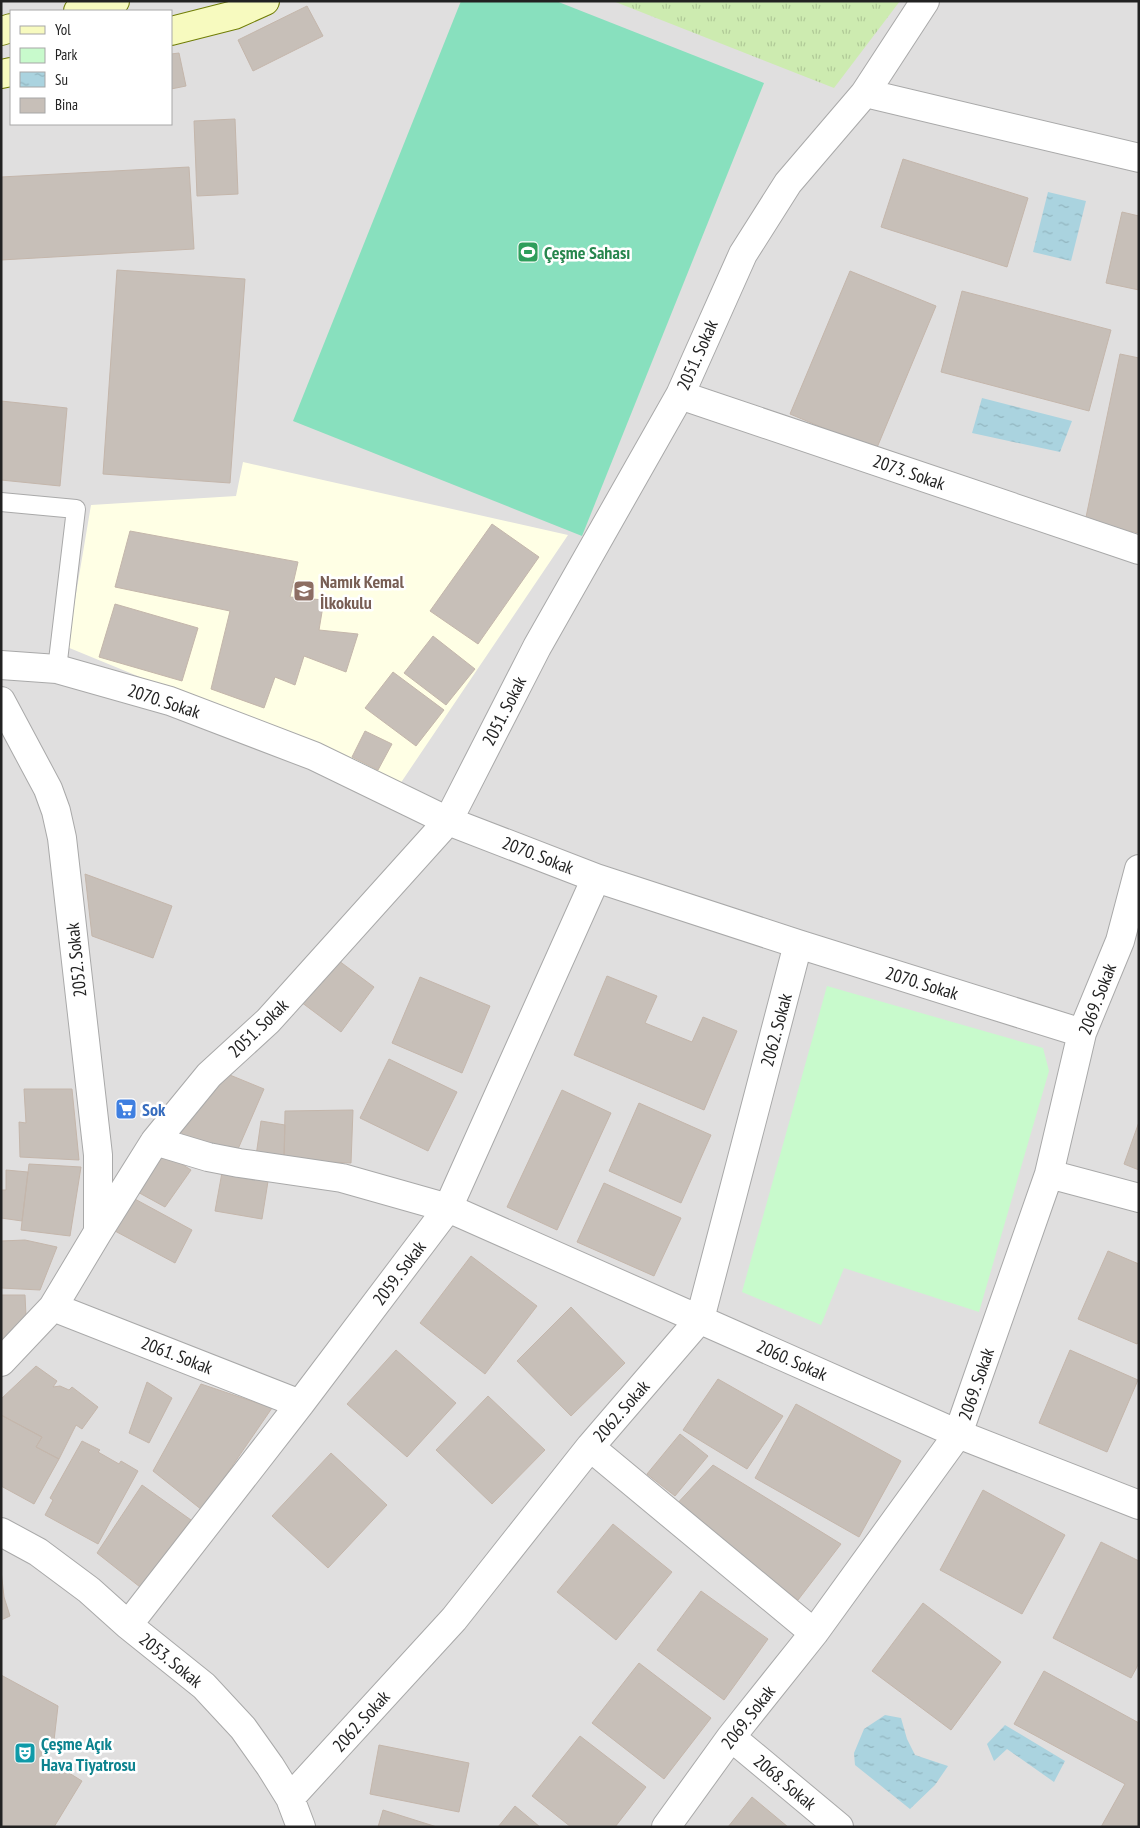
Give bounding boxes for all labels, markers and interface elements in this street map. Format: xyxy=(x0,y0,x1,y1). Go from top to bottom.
legend xyxy=(10,10,172,125)
text: Yol xyxy=(55,20,71,39)
text: Park xyxy=(55,45,77,64)
text: Su xyxy=(55,70,68,89)
text: Bina xyxy=(55,95,78,114)
sports icon: Çeşme Sahası xyxy=(516,240,540,264)
place label: Çeşme Sahası xyxy=(544,241,630,264)
street label: 2051. Sokak xyxy=(671,316,723,394)
street label: 2073. Sokak xyxy=(870,449,948,495)
place label: Namık Kemal İlkokulu xyxy=(320,570,404,614)
school or university icon: Namık Kemal İlkokulu xyxy=(292,579,316,603)
street label: 2051. Sokak xyxy=(477,672,531,750)
street label: 2070. Sokak xyxy=(125,678,203,724)
street label: 2070. Sokak xyxy=(499,831,577,879)
street label: 2052. Sokak xyxy=(61,922,91,998)
street label: 2069. Sokak xyxy=(1073,960,1121,1038)
street label: 2070. Sokak xyxy=(883,961,961,1005)
street label: 2062. Sokak xyxy=(755,991,797,1069)
street label: 2051. Sokak xyxy=(223,994,293,1062)
supermarket icon: Sok xyxy=(114,1097,138,1121)
place label: Sok xyxy=(142,1098,166,1121)
street label: 2059. Sokak xyxy=(367,1236,431,1310)
street label: 2061. Sokak xyxy=(138,1331,216,1379)
street label: 2060. Sokak xyxy=(753,1334,831,1386)
street label: 2069. Sokak xyxy=(953,1345,999,1423)
street label: 2062. Sokak xyxy=(588,1375,654,1447)
street label: 2053. Sokak xyxy=(135,1627,207,1693)
street label: 2069. Sokak xyxy=(716,1680,780,1754)
street label: 2062. Sokak xyxy=(327,1685,395,1757)
place label: Çeşme Açık Hava Tiyatrosu xyxy=(41,1732,136,1776)
theatre icon: Çeşme Açık Hava Tiyatrosu xyxy=(13,1741,37,1765)
street label: 2068. Sokak xyxy=(749,1749,821,1815)

